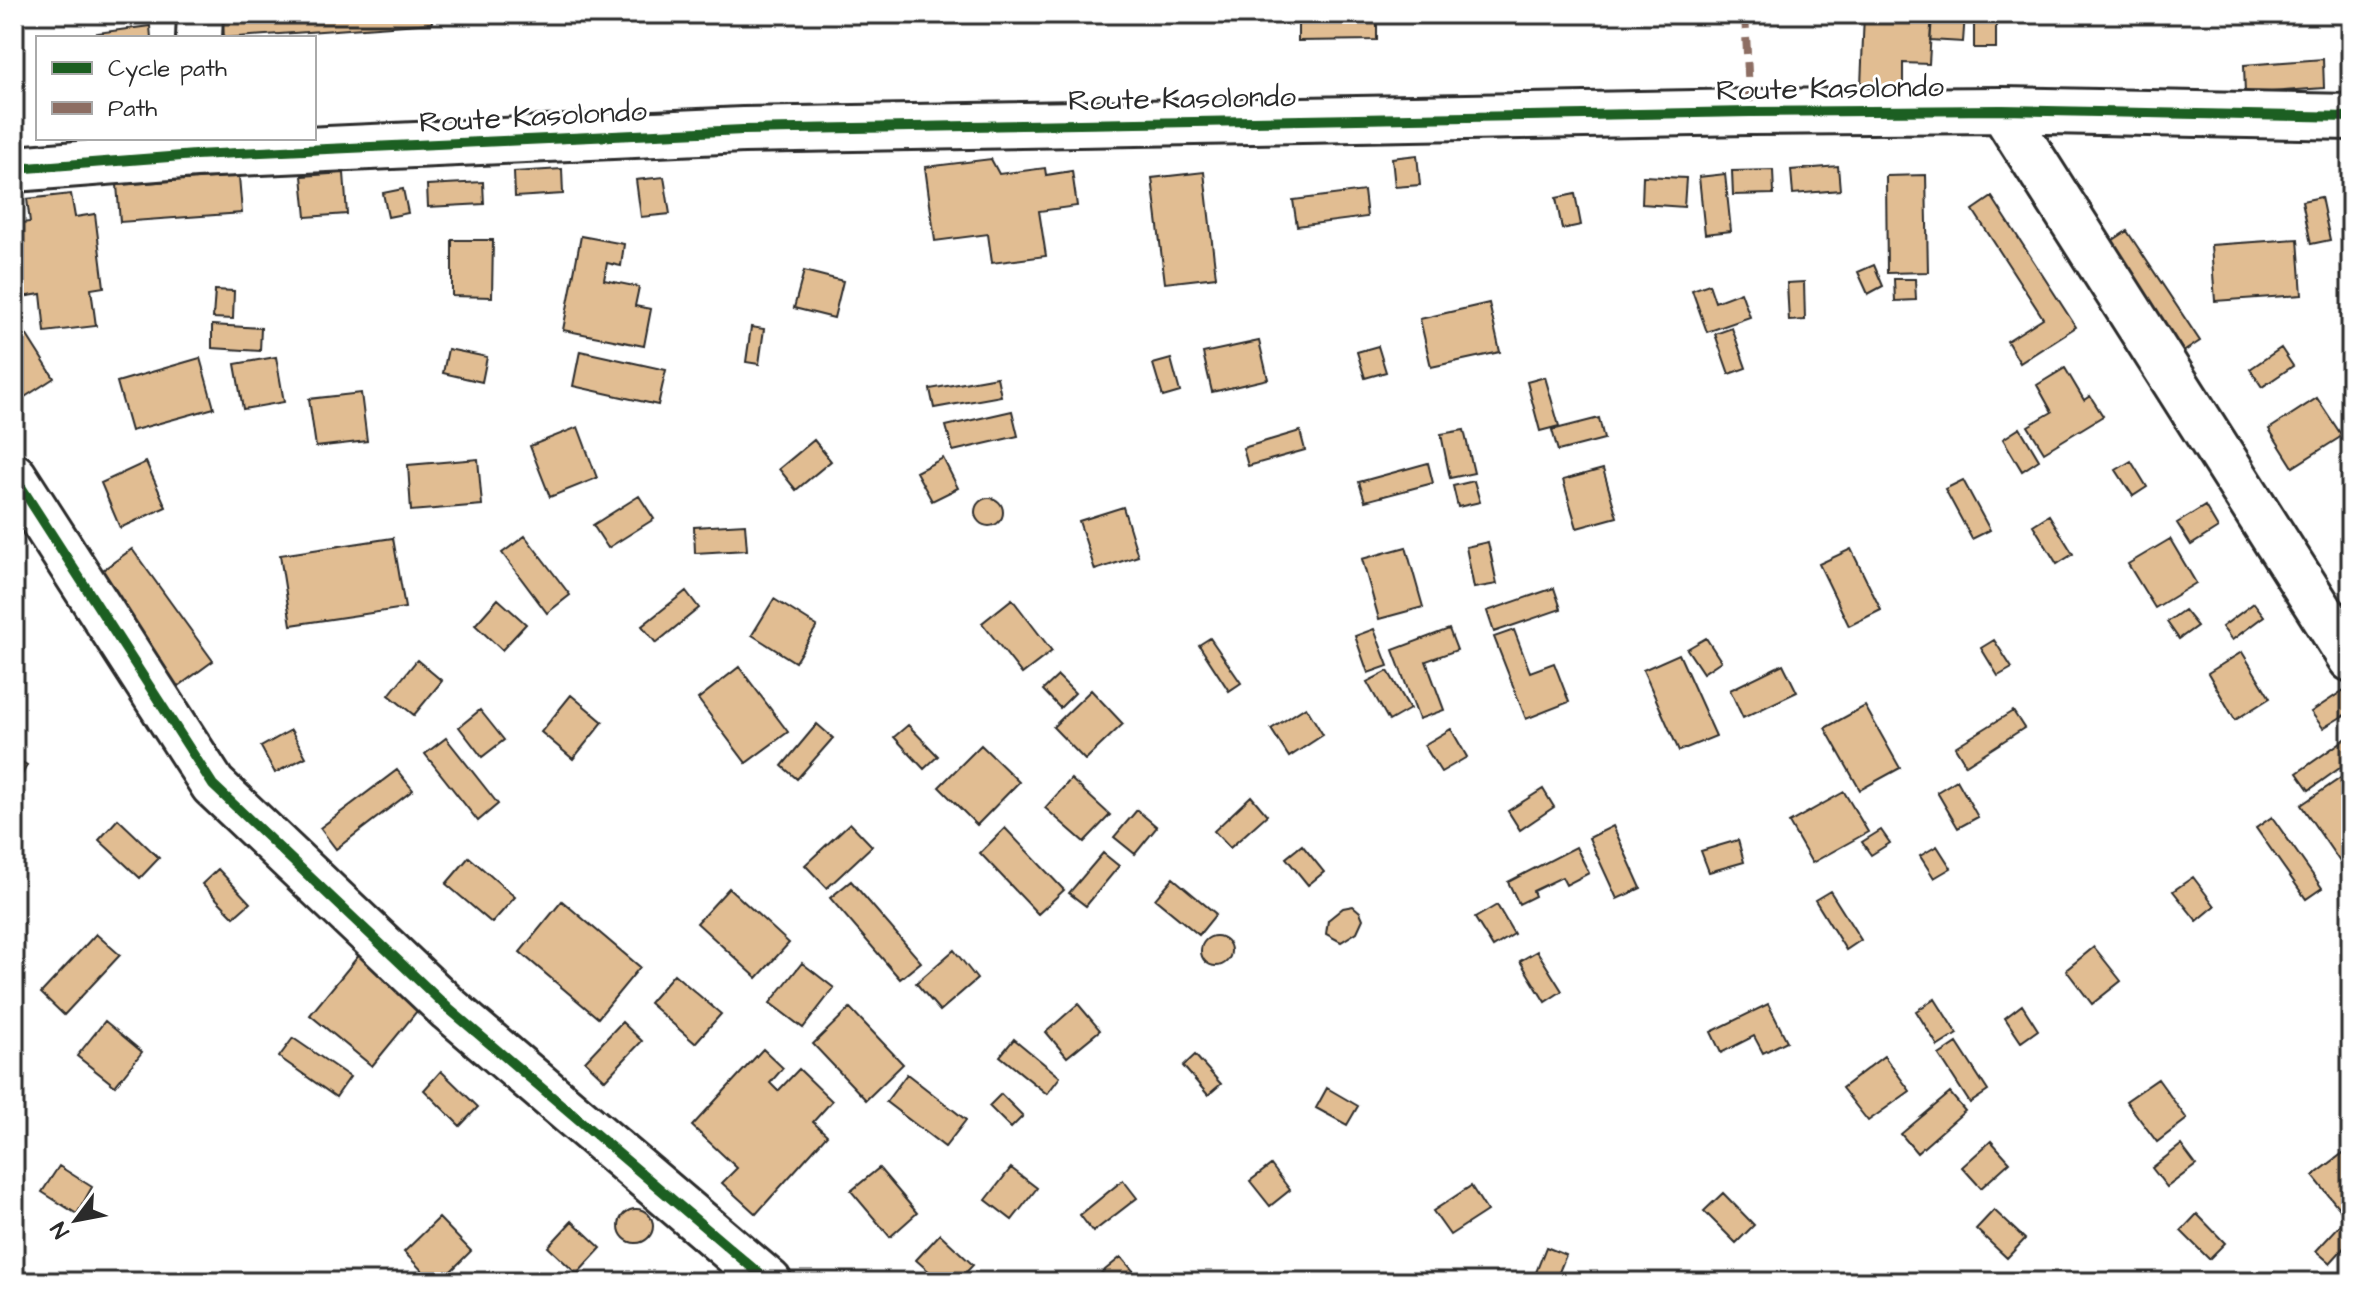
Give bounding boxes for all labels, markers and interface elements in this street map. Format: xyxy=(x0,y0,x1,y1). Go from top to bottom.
legend xyxy=(36,36,316,140)
text: Cycle path xyxy=(108,52,227,87)
street label: Route Kasolondo xyxy=(1716,66,1945,112)
street label: Route Kasolondo xyxy=(1068,76,1297,122)
street label: Route Kasolondo xyxy=(418,90,648,144)
text: Path xyxy=(108,92,157,126)
north arrow xyxy=(36,1180,116,1260)
text: N xyxy=(43,1216,77,1244)

